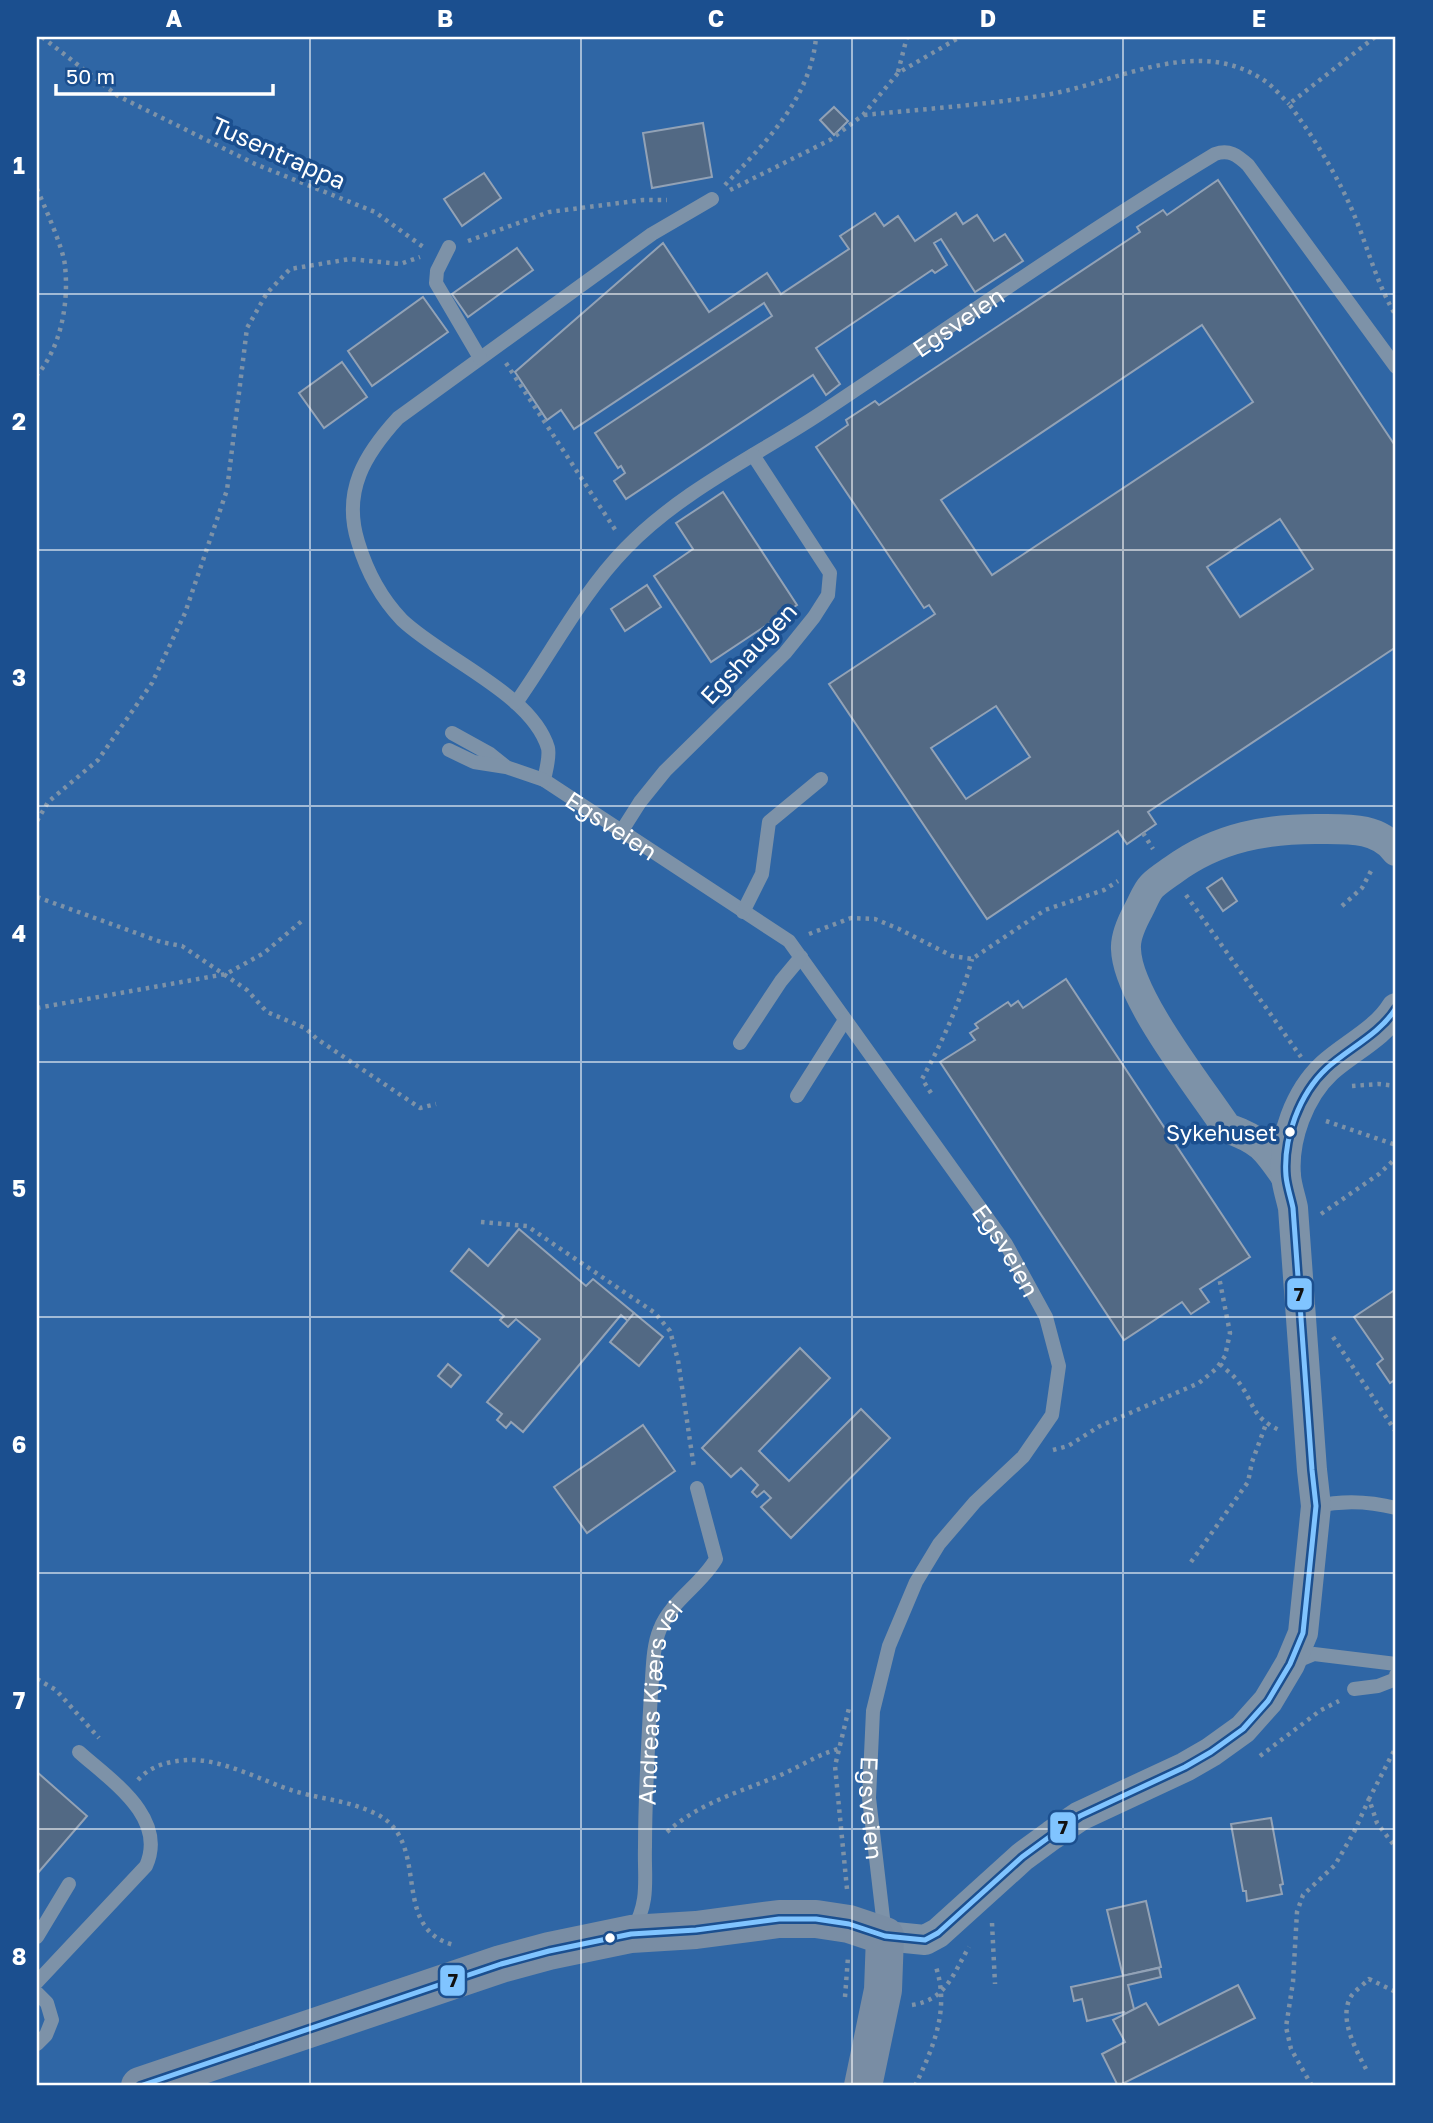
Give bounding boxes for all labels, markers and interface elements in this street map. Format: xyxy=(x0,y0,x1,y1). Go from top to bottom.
text: A xyxy=(166,4,183,32)
text: B xyxy=(437,4,453,32)
text: C xyxy=(708,4,724,32)
text: D xyxy=(980,4,996,32)
text: E xyxy=(1252,4,1266,32)
scale bar xyxy=(56,52,273,96)
text: 50 m xyxy=(66,63,115,89)
street label: Tusentrappa xyxy=(207,110,351,194)
text: 1 xyxy=(13,151,25,179)
street label: Egsveien xyxy=(907,280,1009,362)
text: 2 xyxy=(12,407,26,435)
street label: Egshaugen xyxy=(694,596,802,710)
text: 3 xyxy=(12,663,26,691)
street label: Egsveien xyxy=(561,784,663,865)
text: 4 xyxy=(12,919,26,947)
place label: Sykehuset xyxy=(1166,1119,1277,1146)
marker: Sykehuset xyxy=(1283,1125,1297,1139)
text: 5 xyxy=(12,1174,26,1202)
street label: Egsveien xyxy=(967,1198,1046,1301)
line badge: 7 xyxy=(1286,1277,1313,1311)
text: 7 xyxy=(1294,1282,1304,1305)
text: 6 xyxy=(12,1430,26,1458)
street label: Andreas Kjærs vei xyxy=(631,1594,688,1806)
text: 7 xyxy=(13,1686,25,1714)
street label: Egsveien xyxy=(855,1755,891,1861)
line badge: 7 xyxy=(1049,1811,1077,1844)
text: 7 xyxy=(1058,1815,1068,1838)
unlabelled marker xyxy=(603,1931,617,1945)
text: 8 xyxy=(12,1942,26,1970)
line badge: 7 xyxy=(439,1964,466,1997)
text: 7 xyxy=(448,1968,458,1991)

